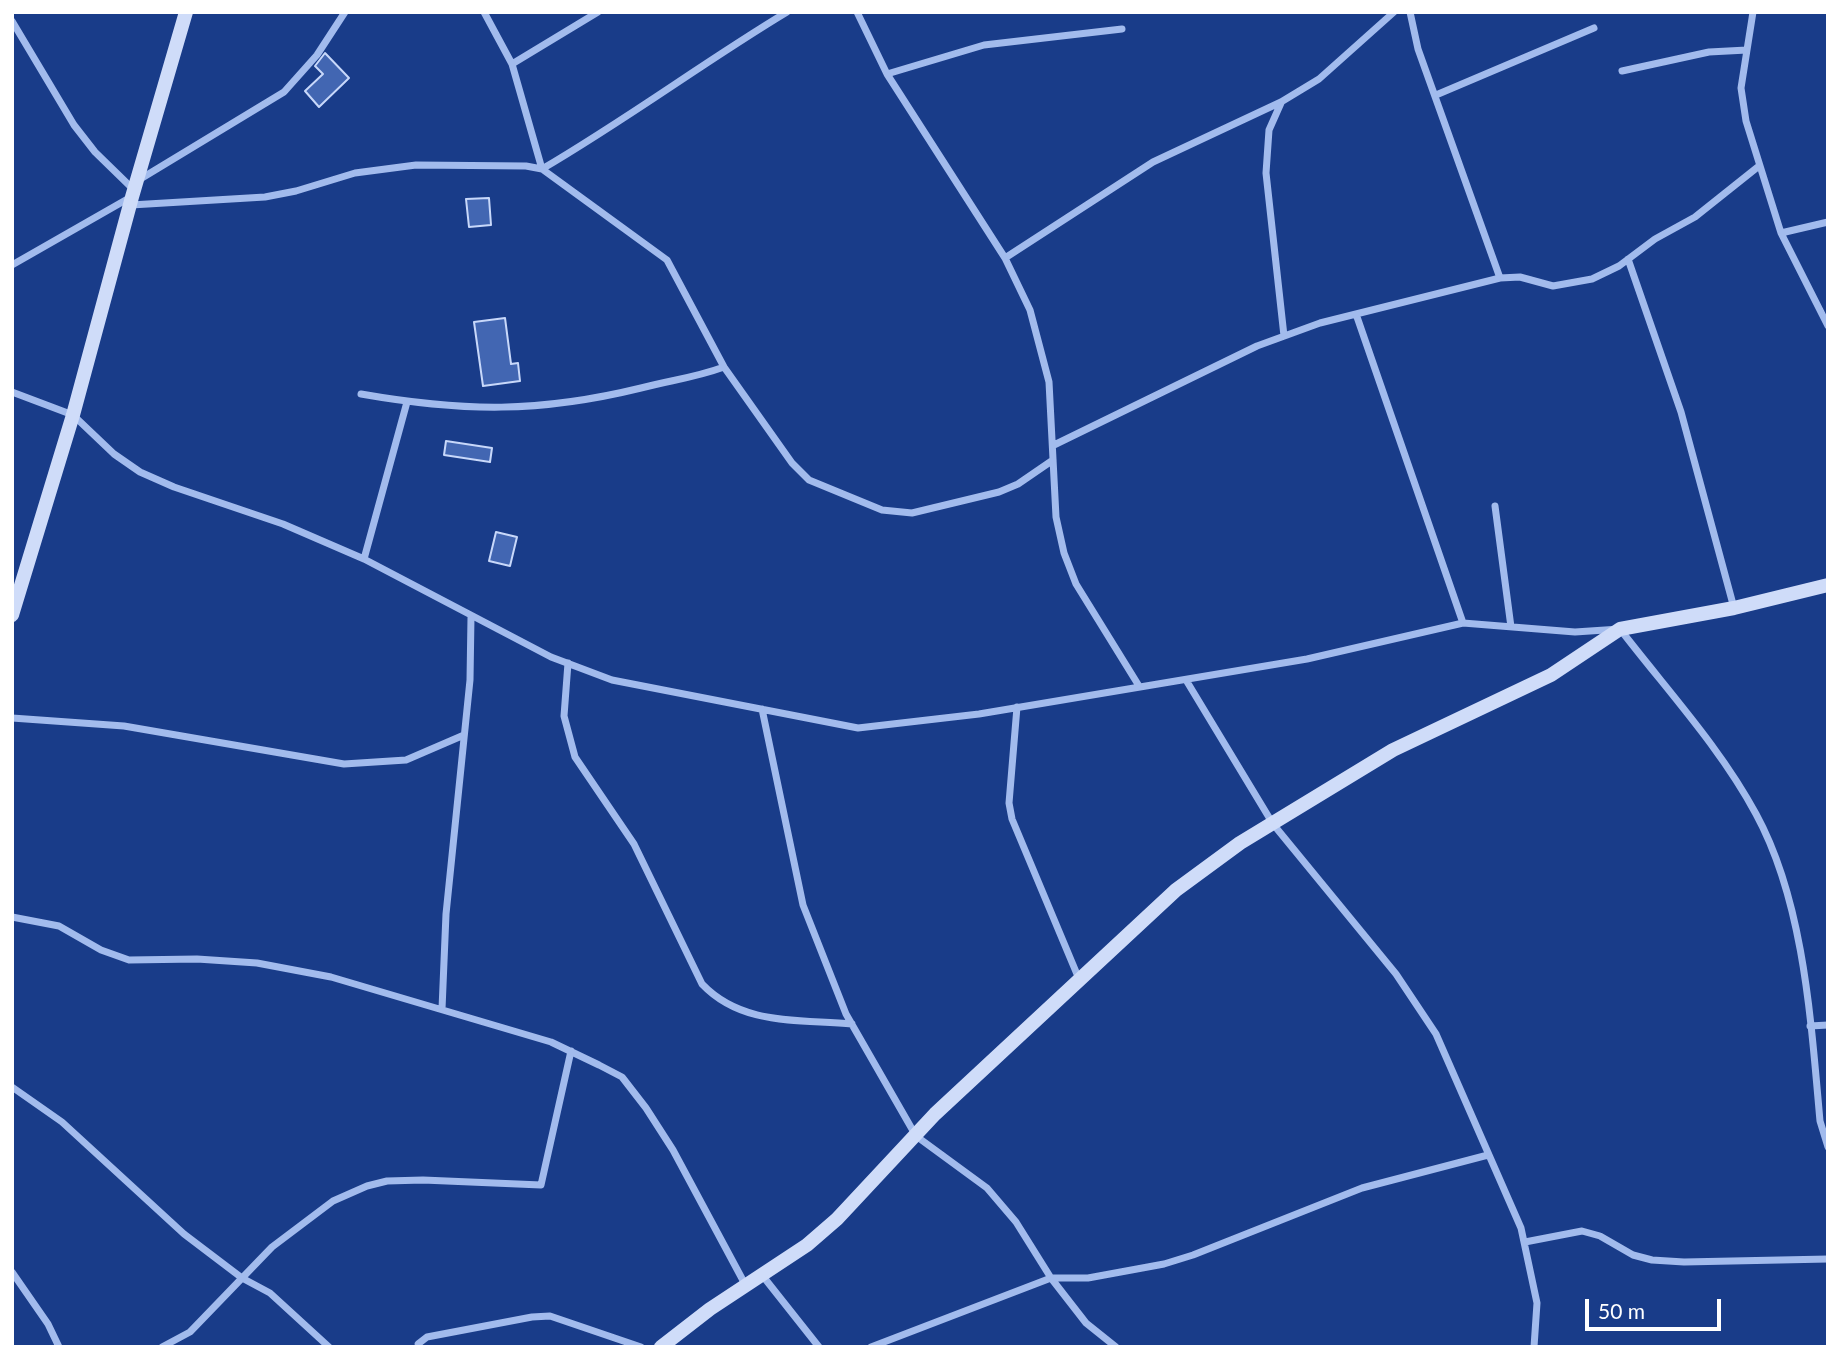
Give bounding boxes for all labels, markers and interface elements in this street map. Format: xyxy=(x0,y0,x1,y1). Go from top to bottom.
scale bar xyxy=(1588,1286,1724,1330)
text: 50 m xyxy=(1598,1298,1645,1323)

